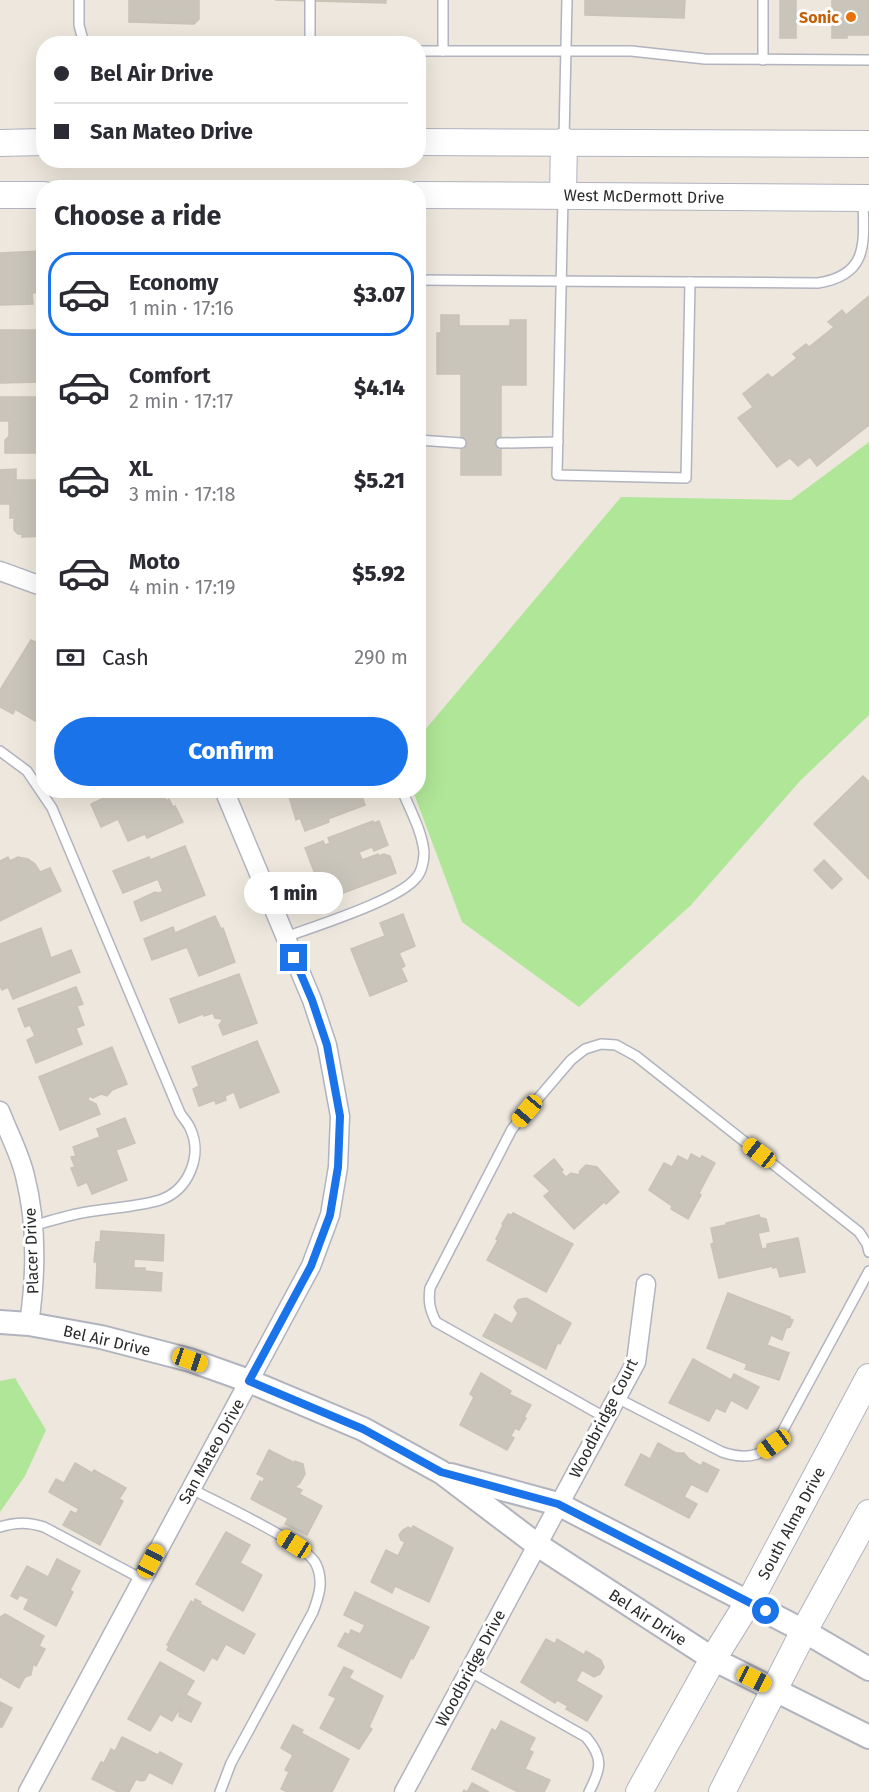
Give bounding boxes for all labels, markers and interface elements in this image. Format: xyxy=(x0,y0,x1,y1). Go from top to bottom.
place label: Sonic xyxy=(799,8,839,27)
marker: Sonic xyxy=(844,10,858,24)
text: Bel Air Drive xyxy=(90,60,213,87)
text: San Mateo Drive xyxy=(90,118,253,145)
street label: West McDermott Drive xyxy=(563,186,725,207)
text: Choose a ride xyxy=(54,200,221,232)
icon: car xyxy=(57,267,111,321)
text: Economy xyxy=(129,269,218,296)
text: $3.07 xyxy=(353,281,405,308)
text: 1 min · 17:16 xyxy=(129,296,234,320)
icon: car xyxy=(57,360,111,414)
text: Comfort xyxy=(129,362,210,389)
text: $4.14 xyxy=(354,374,405,401)
text: 2 min · 17:17 xyxy=(129,389,233,413)
icon: car xyxy=(57,453,111,507)
text: XL xyxy=(129,455,153,482)
text: $5.21 xyxy=(354,467,405,494)
text: 3 min · 17:18 xyxy=(129,482,235,506)
icon: car xyxy=(57,546,111,600)
text: Moto xyxy=(129,548,180,575)
text: $5.92 xyxy=(352,560,405,587)
text: 4 min · 17:19 xyxy=(129,575,236,599)
icon: cash xyxy=(54,641,87,674)
text: Cash xyxy=(102,644,149,671)
text: 290 m xyxy=(354,645,408,669)
button: Confirm xyxy=(54,717,408,786)
callout: 1 min xyxy=(244,871,344,913)
text: 1 min xyxy=(270,881,317,905)
route end xyxy=(280,944,307,971)
car xyxy=(509,1091,545,1131)
car xyxy=(739,1135,779,1171)
street label: Placer Drive xyxy=(20,1207,43,1295)
street label: Bel Air Drive xyxy=(61,1321,152,1360)
car xyxy=(170,1346,210,1374)
street label: Woodbridge Court xyxy=(565,1355,642,1481)
street label: San Mateo Drive xyxy=(175,1395,248,1507)
car xyxy=(754,1426,794,1462)
street label: South Alma Drive xyxy=(754,1464,829,1583)
car xyxy=(274,1527,314,1561)
car xyxy=(135,1541,167,1581)
street label: Bel Air Drive xyxy=(605,1585,690,1650)
route start xyxy=(752,1597,779,1624)
street label: Woodbridge Drive xyxy=(432,1607,509,1730)
car xyxy=(734,1663,774,1695)

